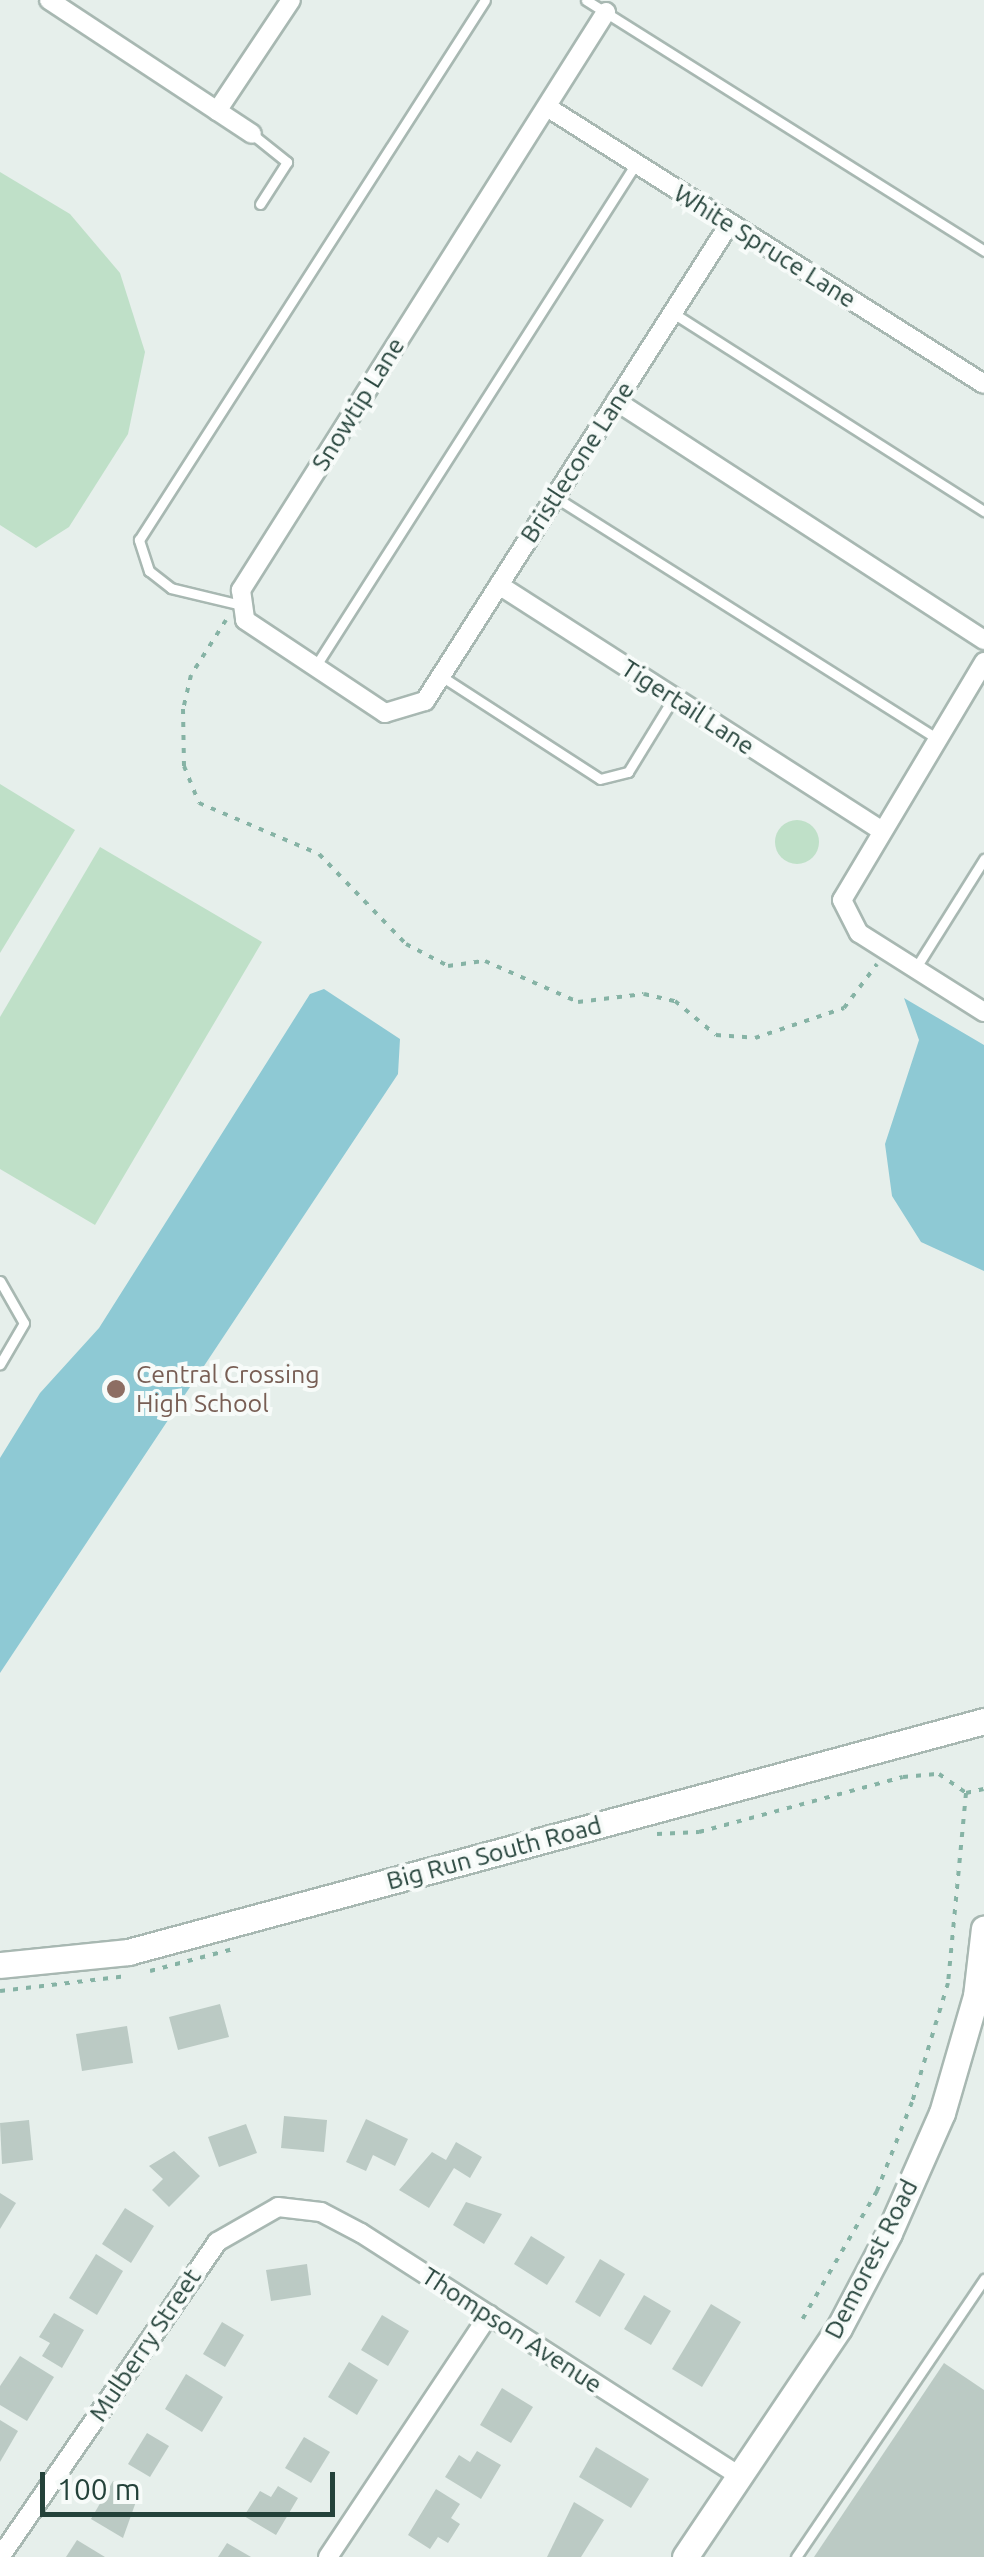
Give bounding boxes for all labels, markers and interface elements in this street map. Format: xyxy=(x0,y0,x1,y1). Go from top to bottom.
street label: White Spruce Lane xyxy=(668,178,862,314)
street label: Snowtip Lane xyxy=(305,332,411,476)
street label: Bristlecone Lane xyxy=(514,376,640,548)
street label: Tigertail Lane xyxy=(616,653,760,761)
place label: Central Crossing High School xyxy=(136,1360,320,1419)
marker: Central Crossing High School xyxy=(105,1378,127,1400)
street label: Big Run South Road xyxy=(383,1810,605,1896)
street label: Demorest Road xyxy=(818,2174,924,2344)
street label: Thompson Avenue xyxy=(416,2261,608,2399)
street label: Mulberry Street xyxy=(83,2263,207,2427)
scale bar xyxy=(45,2452,340,2514)
text: 100 m xyxy=(57,2472,141,2506)

